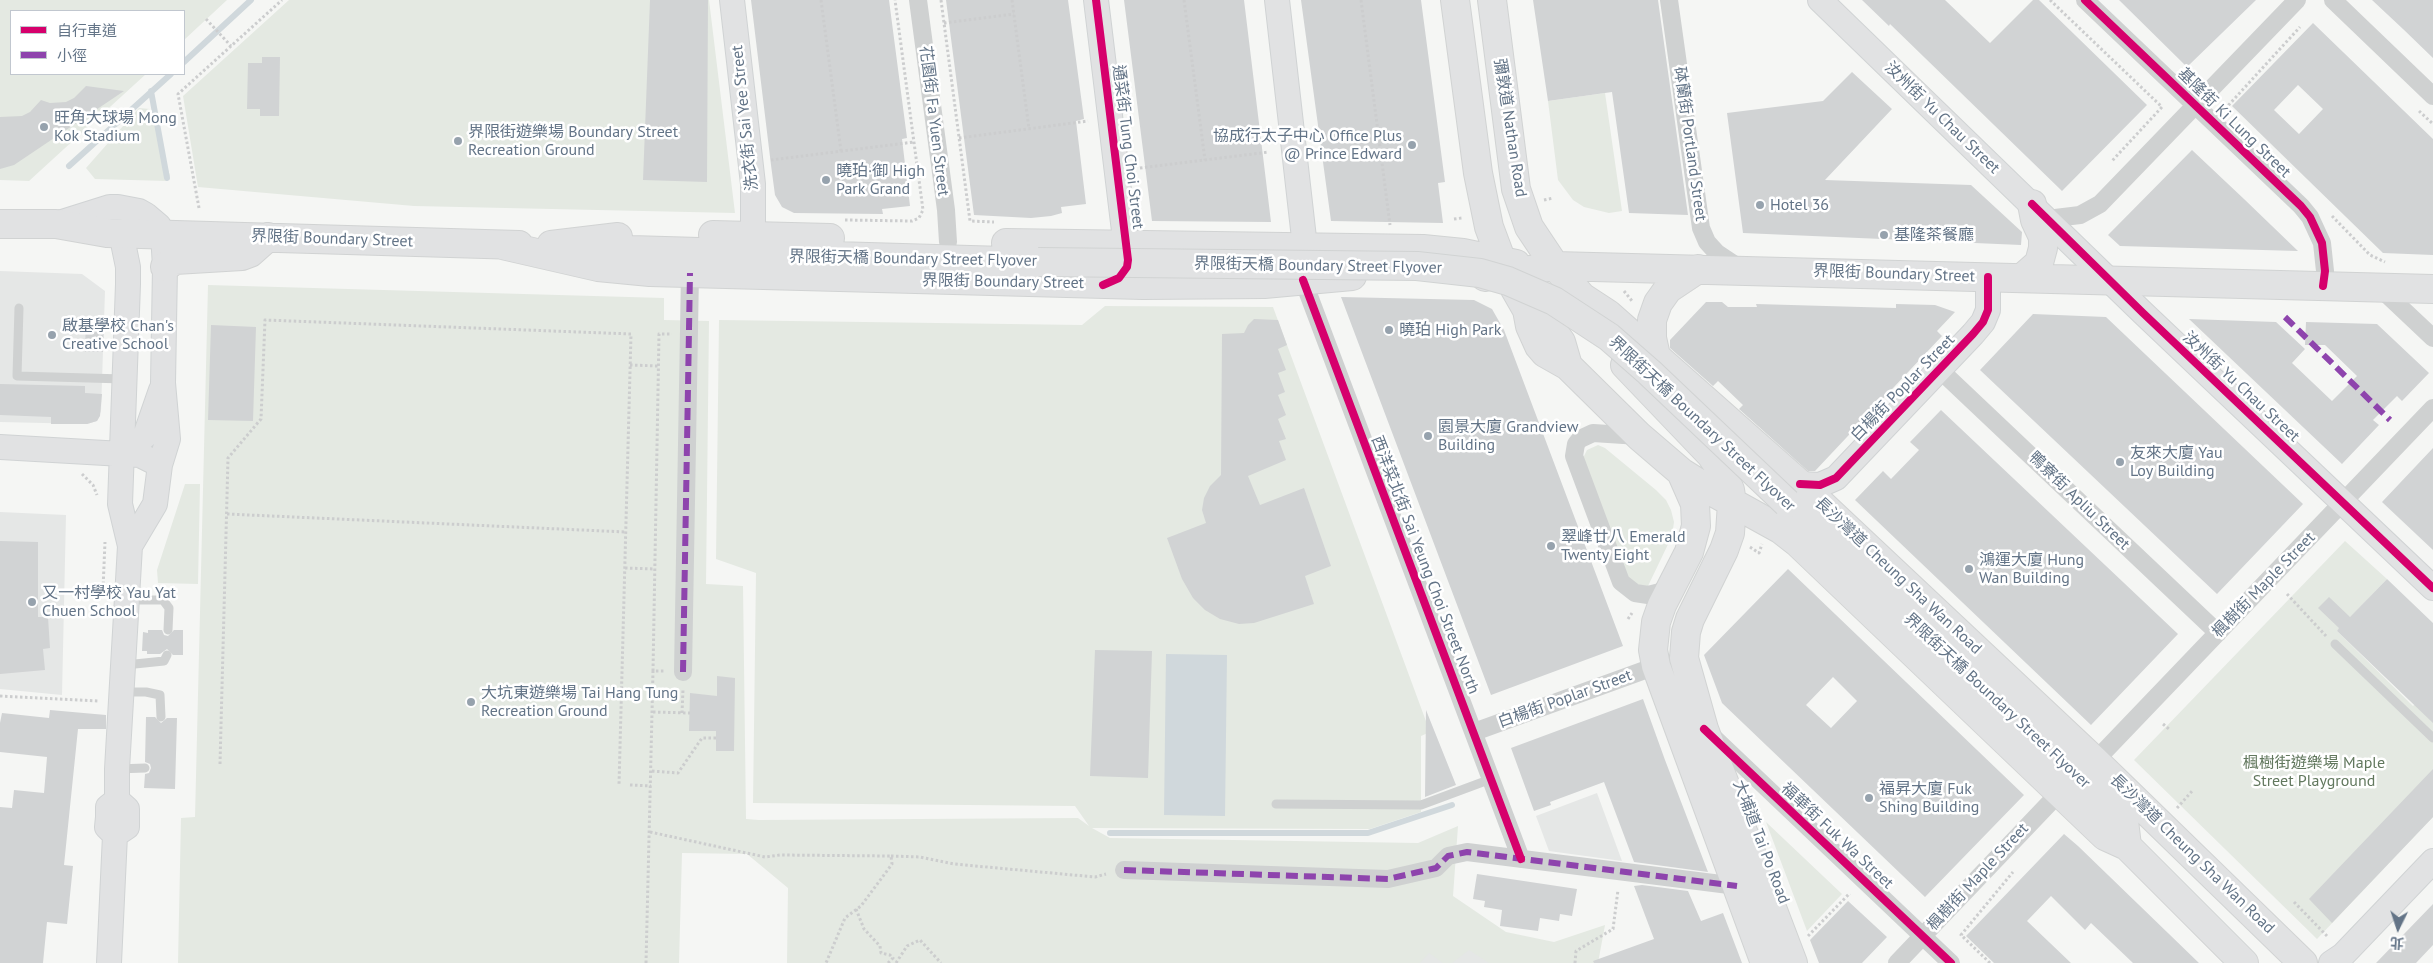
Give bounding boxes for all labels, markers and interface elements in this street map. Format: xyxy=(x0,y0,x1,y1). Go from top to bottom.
legend xyxy=(10,10,185,75)
text: 自行車道 xyxy=(57,21,117,40)
street label: 洗衣街 Sai Yee Street xyxy=(728,44,762,192)
street label: 花園街 Fa Yuen Street xyxy=(915,45,953,197)
text: 小徑 xyxy=(57,46,87,65)
street label: 彌敦道 Nathan Road xyxy=(1490,57,1530,199)
street label: 汝州街 Yu Chau Street xyxy=(1880,58,2004,178)
street label: 通菜街 Tung Choi Street xyxy=(1108,64,1148,230)
street label: 基隆街 Ki Lung Street xyxy=(2174,64,2294,182)
street label: 砵蘭街 Portland Street xyxy=(1670,66,1710,222)
place label: 旺角大球場 Mong Kok Stadium xyxy=(54,108,177,146)
marker: 旺角大球場 Mong Kok Stadium xyxy=(38,121,50,133)
place label: 界限街遊樂場 Boundary Street Recreation Ground xyxy=(468,122,678,160)
place label: 協成行太子中心 Office Plus @ Prince Edward xyxy=(1213,126,1402,164)
marker: 界限街遊樂場 Boundary Street Recreation Ground xyxy=(452,135,464,147)
marker: 協成行太子中心 Office Plus @ Prince Edward xyxy=(1406,139,1418,151)
place label: 曉珀·御 High Park Grand xyxy=(836,161,925,199)
marker: 曉珀·御 High Park Grand xyxy=(820,174,832,186)
place label: Hotel 36 xyxy=(1770,195,1829,215)
marker: Hotel 36 xyxy=(1754,199,1766,211)
place label: 基隆茶餐廳 xyxy=(1894,225,1974,245)
street label: 界限街 Boundary Street xyxy=(251,227,413,251)
marker: 基隆茶餐廳 xyxy=(1878,229,1890,241)
street label: 界限街天橋 Boundary Street Flyover xyxy=(789,247,1037,271)
street label: 界限街天橋 Boundary Street Flyover xyxy=(1194,254,1442,278)
street label: 界限街 Boundary Street xyxy=(1813,262,1975,286)
street label: 界限街 Boundary Street xyxy=(922,271,1084,293)
place label: 啟基學校 Chan's Creative School xyxy=(62,316,174,354)
place label: 曉珀 High Park xyxy=(1399,320,1501,340)
marker: 曉珀 High Park xyxy=(1383,324,1395,336)
street label: 汝州街 Yu Chau Street xyxy=(2179,328,2303,446)
marker: 啟基學校 Chan's Creative School xyxy=(46,329,58,341)
street label: 白楊街 Poplar Street xyxy=(1847,331,1959,445)
street label: 界限街天橋 Boundary Street Flyover xyxy=(1605,332,1799,516)
place label: 園景大廈 Grandview Building xyxy=(1438,417,1579,455)
marker: 園景大廈 Grandview Building xyxy=(1422,430,1434,442)
street label: 西洋菜北街 Sai Yeung Choi Street North xyxy=(1367,433,1483,697)
place label: 友來大廈 Yau Loy Building xyxy=(2130,443,2223,481)
street label: 鴨寮街 Apliu Street xyxy=(2024,448,2134,554)
marker: 友來大廈 Yau Loy Building xyxy=(2114,456,2126,468)
street label: 長沙灣道 Cheung Sha Wan Road xyxy=(1810,493,1986,659)
place label: 翠峰廿八 Emerald Twenty Eight xyxy=(1561,527,1686,565)
street label: 楓樹街 Maple Street xyxy=(2209,528,2319,642)
marker: 翠峰廿八 Emerald Twenty Eight xyxy=(1545,540,1557,552)
place label: 鴻運大廈 Hung Wan Building xyxy=(1979,550,2084,588)
marker: 鴻運大廈 Hung Wan Building xyxy=(1963,563,1975,575)
place label: 又一村學校 Yau Yat Chuen School xyxy=(42,583,176,621)
marker: 又一村學校 Yau Yat Chuen School xyxy=(26,596,38,608)
street label: 界限街天橋 Boundary Street Flyover xyxy=(1900,609,2094,793)
street label: 白楊街 Poplar Street xyxy=(1495,666,1635,732)
place label: 大坑東遊樂場 Tai Hang Tung Recreation Ground xyxy=(481,683,678,721)
marker: 大坑東遊樂場 Tai Hang Tung Recreation Ground xyxy=(465,696,477,708)
park label: 楓樹街遊樂場 Maple Street Playground xyxy=(2243,753,2385,791)
street label: 長沙灣道 Cheung Sha Wan Road xyxy=(2106,770,2278,938)
street label: 大埔道 Tai Po Road xyxy=(1729,777,1793,907)
street label: 福華街 Fuk Wa Street xyxy=(1777,779,1897,893)
place label: 福昇大廈 Fuk Shing Building xyxy=(1879,779,1979,817)
marker: 福昇大廈 Fuk Shing Building xyxy=(1863,792,1875,804)
street label: 楓樹街 Maple Street xyxy=(1923,819,2033,935)
north arrow xyxy=(2373,903,2423,953)
text: 北 xyxy=(2389,933,2405,952)

